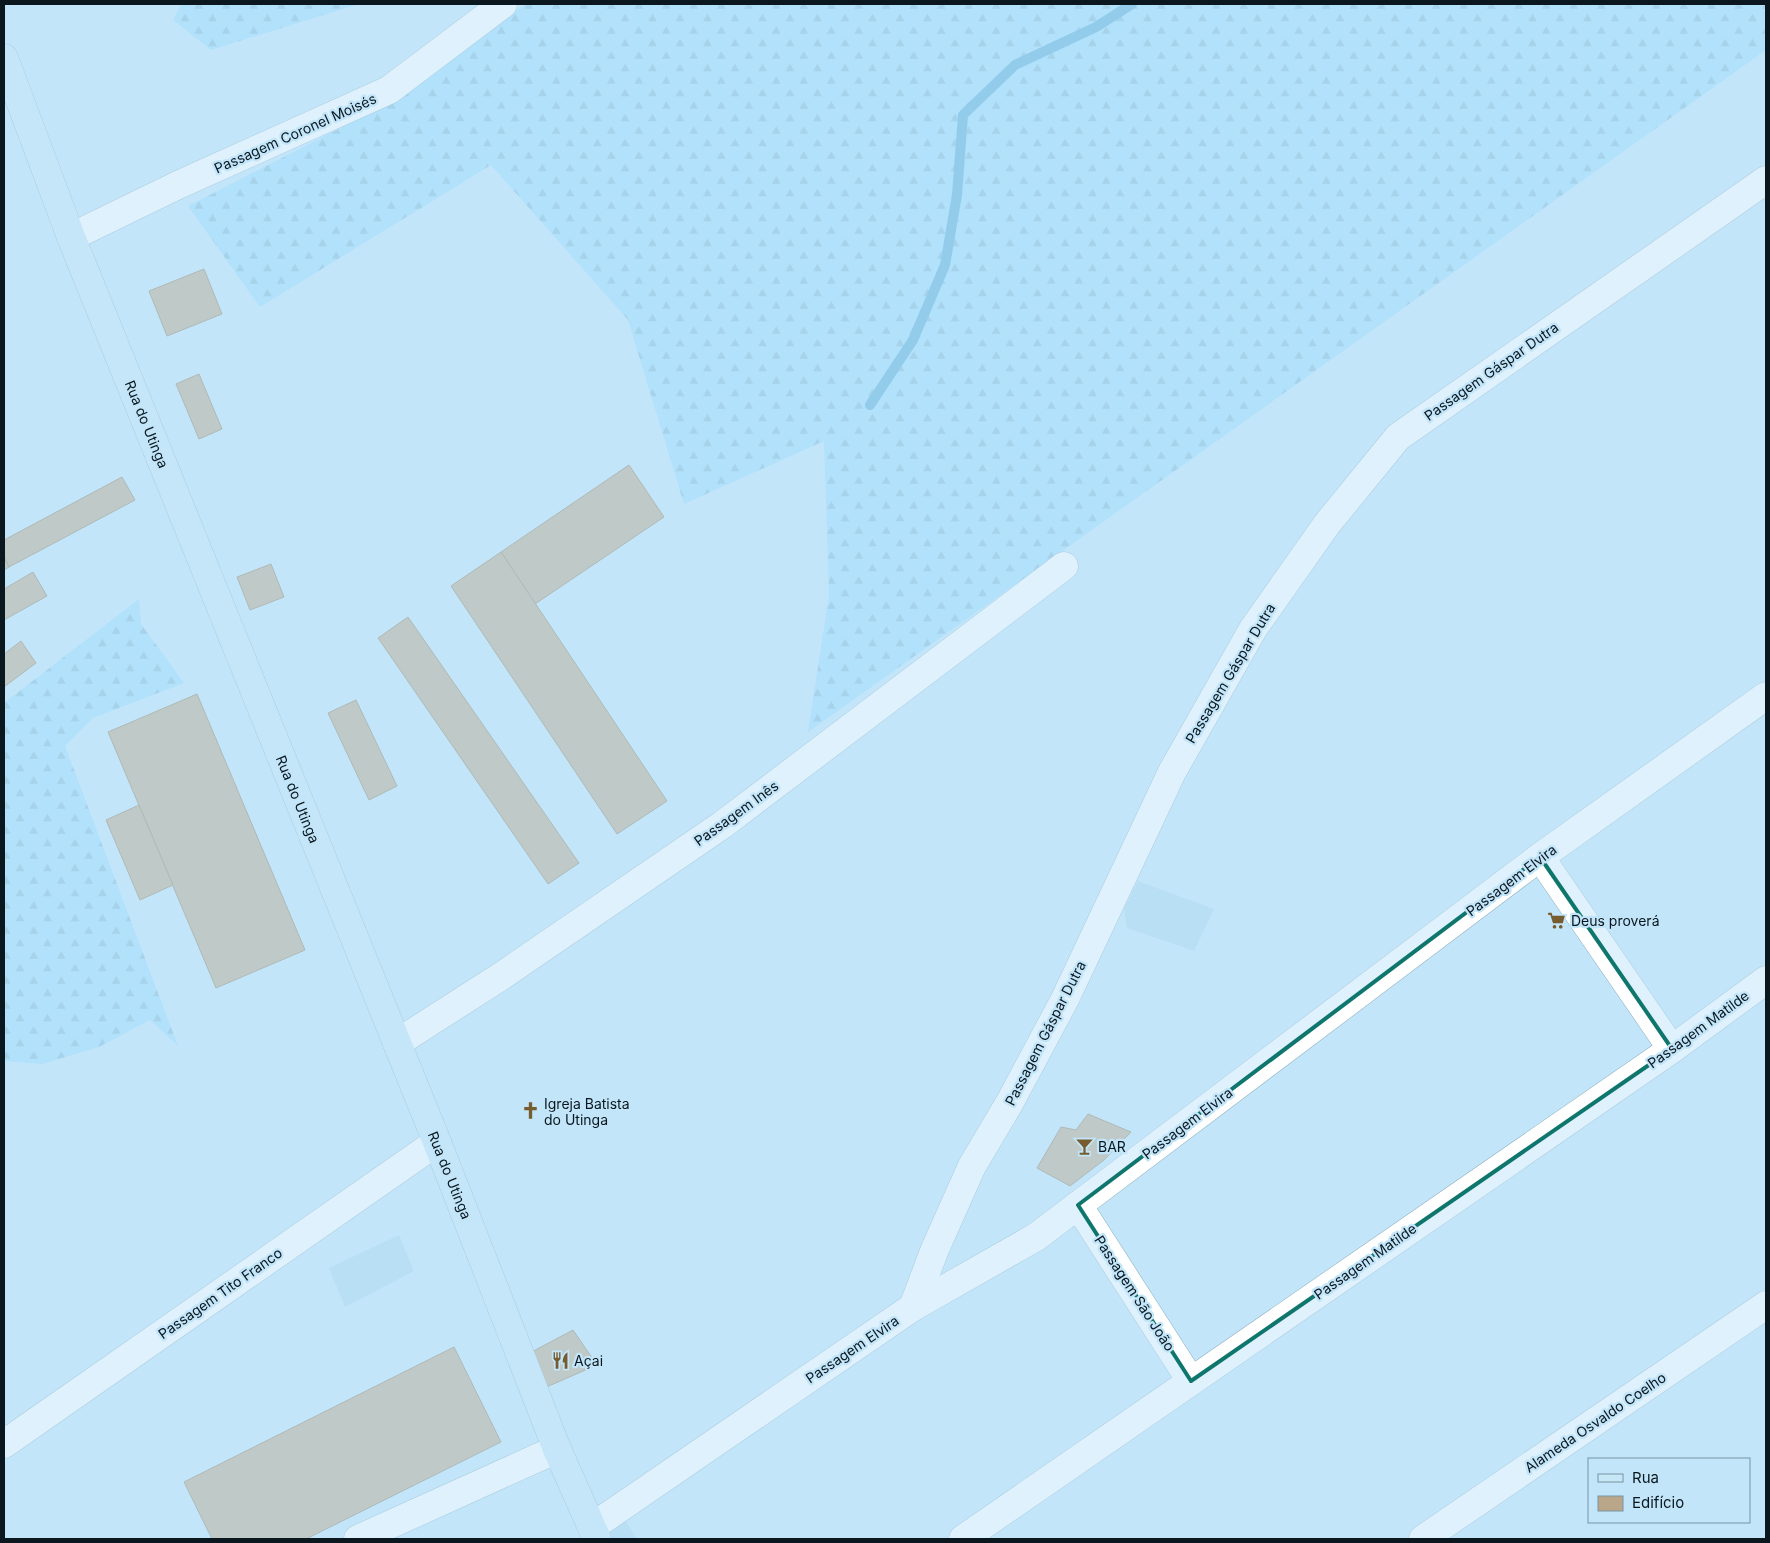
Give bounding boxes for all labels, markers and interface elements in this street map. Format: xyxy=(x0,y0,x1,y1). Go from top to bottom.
street label: Passagem Coronel Moisés xyxy=(211,90,379,176)
street label: Passagem Gáspar Dutra xyxy=(1421,318,1561,424)
street label: Rua do Utinga xyxy=(122,378,172,470)
street label: Passagem Gáspar Dutra xyxy=(1182,600,1278,746)
street label: Rua do Utinga xyxy=(273,753,323,845)
street label: Passagem Inês xyxy=(691,777,781,849)
street label: Passagem Elvira xyxy=(1462,841,1560,919)
supermarket icon: Deus proverá xyxy=(1547,910,1567,930)
place label: Deus proverá xyxy=(1571,912,1660,929)
street label: Passagem Gáspar Dutra xyxy=(1001,958,1089,1108)
street label: Passagem Matilde xyxy=(1644,987,1752,1071)
street label: Passagem Elvira xyxy=(1138,1084,1236,1162)
place label: Igreja Batista do Utinga xyxy=(544,1095,630,1128)
church icon: Igreja Batista do Utinga xyxy=(520,1101,540,1121)
street label: Rua do Utinga xyxy=(425,1129,475,1221)
bar icon: BAR xyxy=(1074,1136,1094,1156)
place label: BAR xyxy=(1098,1138,1126,1155)
street label: Passagem Matilde xyxy=(1311,1219,1419,1303)
street label: Passagem São João xyxy=(1091,1232,1179,1354)
street label: Passagem Tito Franco xyxy=(155,1244,285,1342)
street label: Passagem Elvira xyxy=(802,1312,902,1386)
restaurant icon: Açai xyxy=(550,1350,570,1370)
place label: Açai xyxy=(574,1352,603,1369)
street label: Alameda Osvaldo Coelho xyxy=(1521,1368,1669,1476)
legend xyxy=(1588,1458,1750,1523)
text: Rua xyxy=(1632,1468,1659,1487)
text: Edifício xyxy=(1632,1493,1684,1512)

